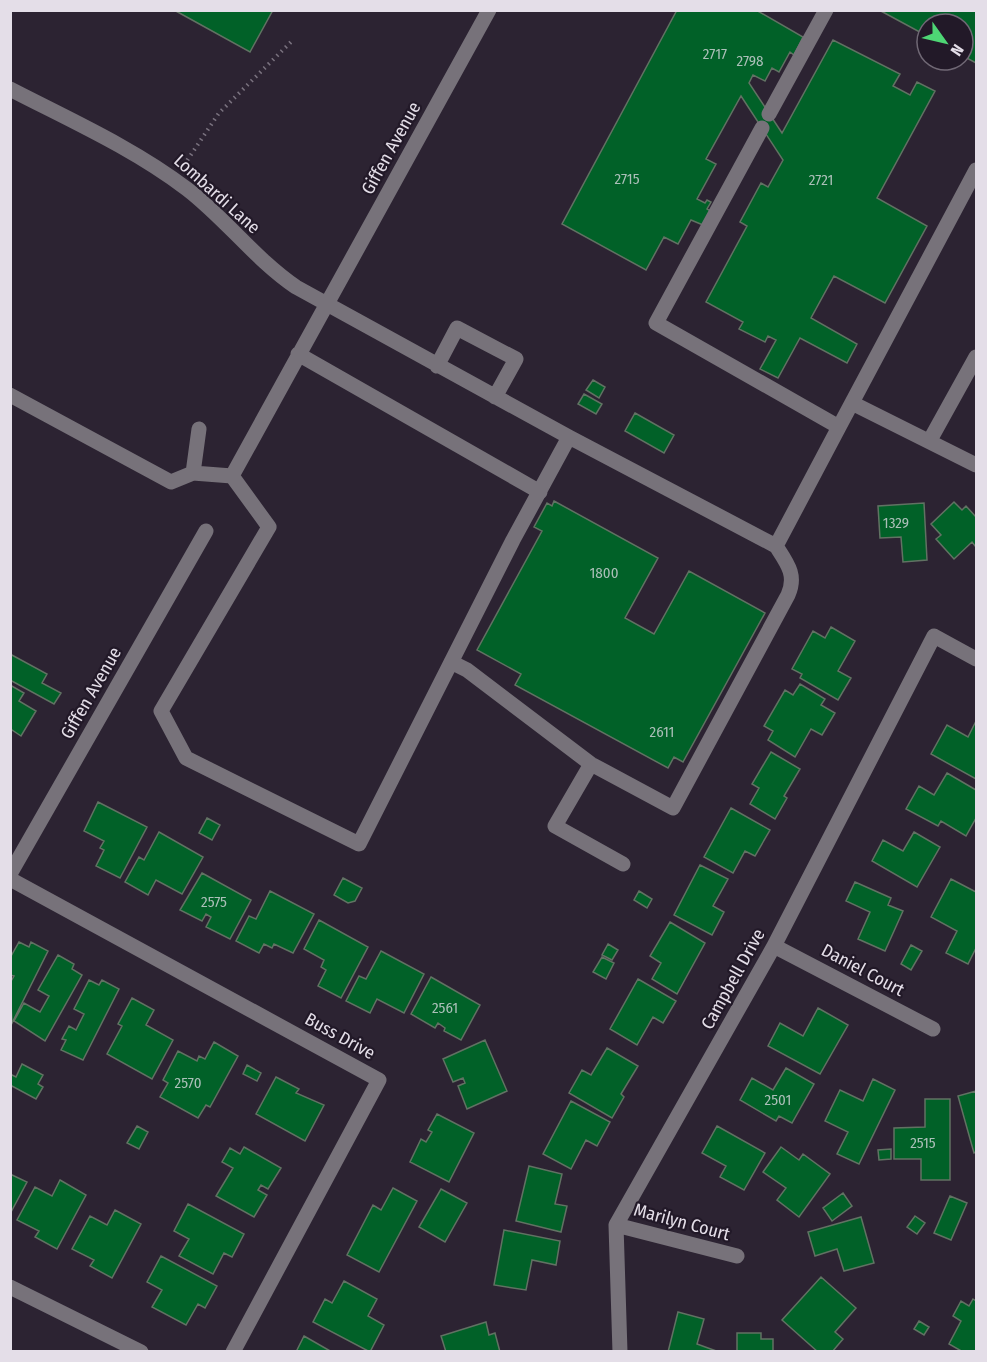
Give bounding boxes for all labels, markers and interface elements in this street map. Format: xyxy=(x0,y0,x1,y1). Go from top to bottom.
north arrow xyxy=(915,12,975,72)
text: N xyxy=(946,41,968,59)
house number: 2717 xyxy=(703,45,727,63)
house number: 2798 xyxy=(736,52,764,70)
street label: Giffen Avenue xyxy=(357,98,425,198)
street label: Lombardi Lane xyxy=(169,150,265,239)
house number: 2715 xyxy=(614,170,640,188)
house number: 2721 xyxy=(809,171,833,189)
house number: 1329 xyxy=(883,514,909,532)
house number: 1800 xyxy=(590,564,618,582)
street label: Giffen Avenue xyxy=(56,643,126,743)
house number: 2611 xyxy=(650,723,674,741)
house number: 2575 xyxy=(201,893,227,911)
street label: Campbell Drive xyxy=(696,925,770,1033)
street label: Daniel Court xyxy=(818,939,908,1001)
house number: 2561 xyxy=(432,999,458,1017)
street label: Buss Drive xyxy=(301,1008,379,1064)
house number: 2570 xyxy=(175,1074,201,1092)
house number: 2501 xyxy=(765,1091,791,1109)
house number: 2515 xyxy=(910,1134,936,1152)
street label: Marilyn Court xyxy=(632,1199,733,1245)

